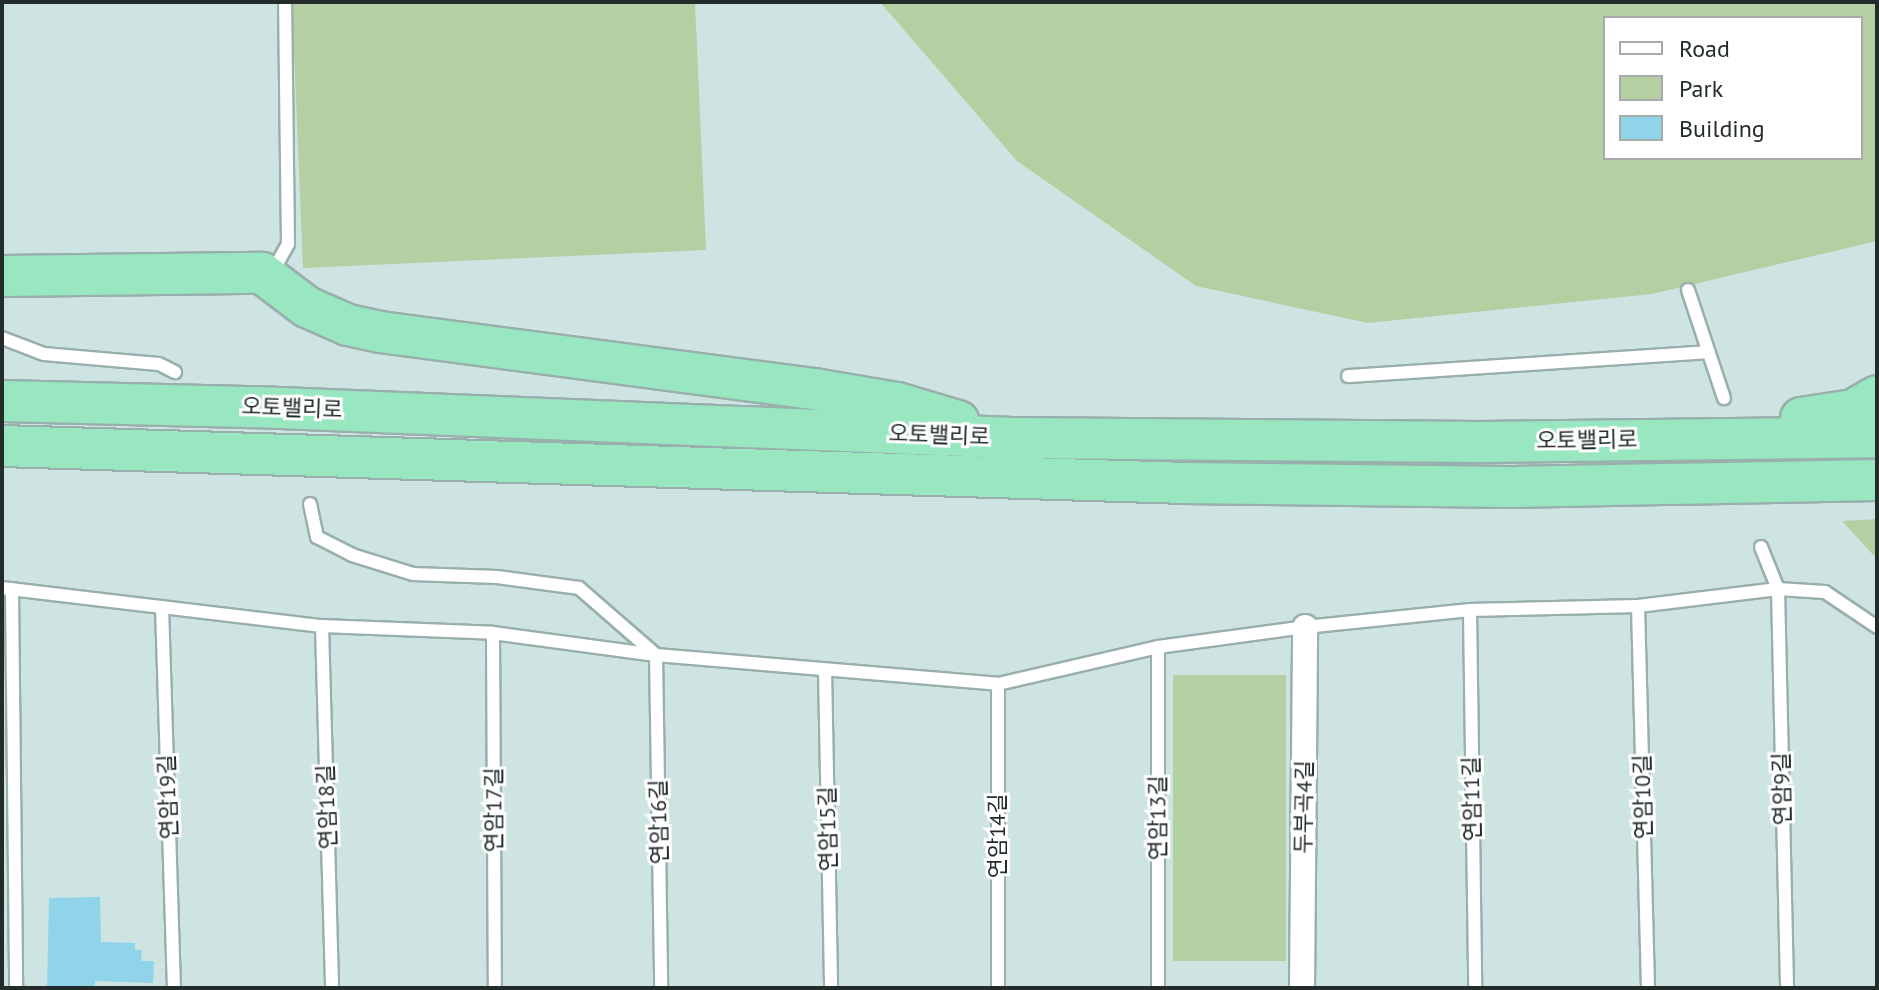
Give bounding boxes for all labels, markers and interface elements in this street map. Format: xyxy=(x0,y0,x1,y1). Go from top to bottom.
legend xyxy=(1603,16,1863,160)
text: Road xyxy=(1679,33,1730,64)
text: Park xyxy=(1679,73,1723,104)
text: Building xyxy=(1679,113,1765,144)
street label: 오토밸리로 xyxy=(241,393,343,423)
street label: 오토밸리로 xyxy=(888,420,990,450)
street label: 오토밸리로 xyxy=(1536,426,1638,454)
street label: 연암9길 xyxy=(1768,752,1796,826)
street label: 연암19길 xyxy=(153,754,183,840)
street label: 연암10길 xyxy=(1629,754,1657,840)
street label: 연암11길 xyxy=(1458,756,1486,842)
street label: 두부곡4길 xyxy=(1290,760,1318,854)
street label: 연암18길 xyxy=(312,764,342,850)
street label: 연암17길 xyxy=(481,768,507,852)
street label: 연암13길 xyxy=(1145,776,1171,860)
street label: 연암16길 xyxy=(645,779,673,865)
street label: 연암15길 xyxy=(814,786,842,872)
street label: 연암14길 xyxy=(985,794,1011,878)

